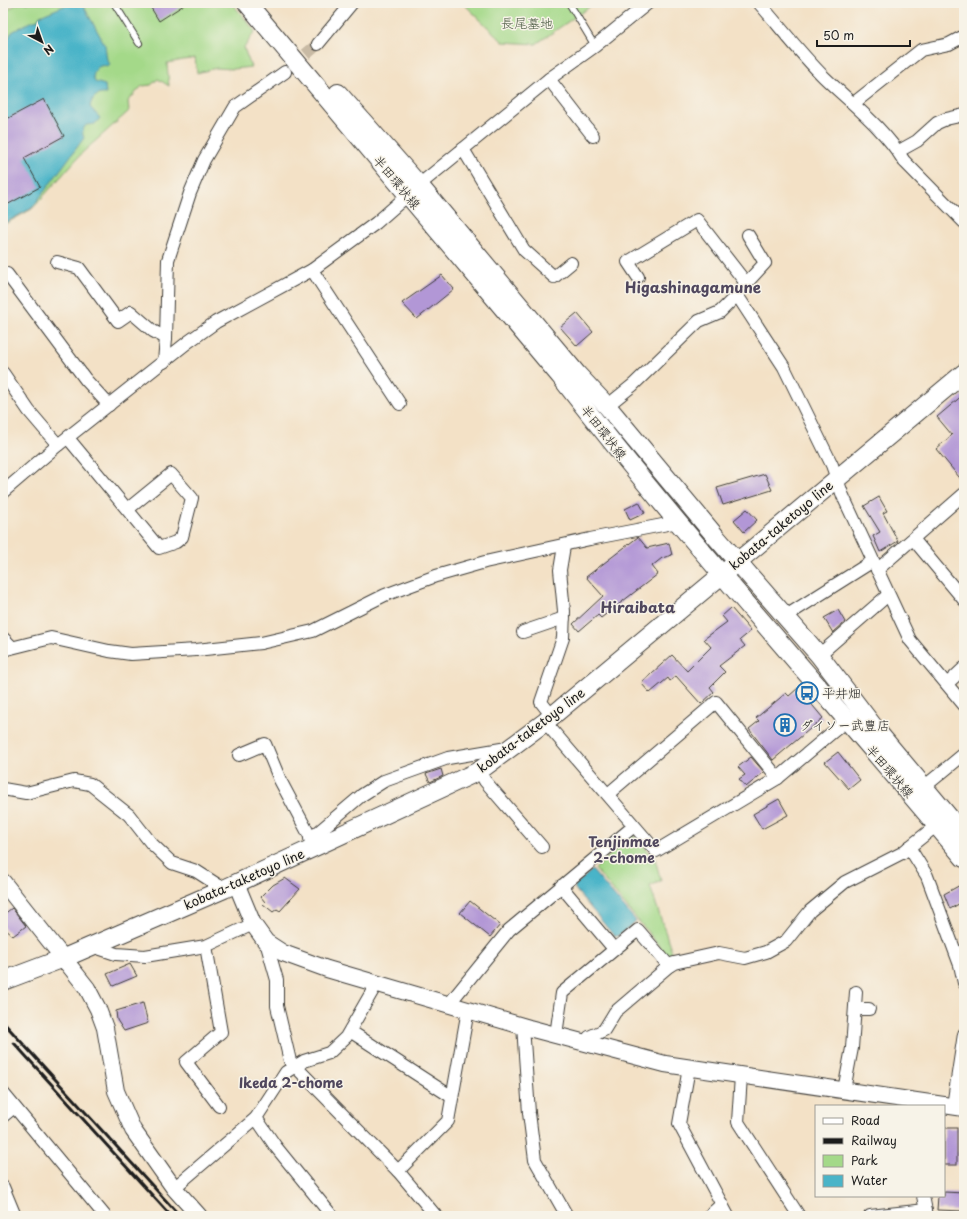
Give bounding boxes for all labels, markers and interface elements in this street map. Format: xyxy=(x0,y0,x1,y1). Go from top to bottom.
park label: 長尾墓地 xyxy=(501,13,553,32)
north arrow xyxy=(22,22,62,62)
scale bar xyxy=(817,22,910,48)
text: 50 m xyxy=(823,26,854,44)
text: N xyxy=(40,41,58,59)
street label: 半田環状線 xyxy=(369,151,426,213)
district label: Higashinagamune xyxy=(625,275,761,298)
street label: 半田環状線 xyxy=(577,400,632,464)
street label: kobata-taketoyo line xyxy=(725,475,837,574)
district label: Hiraibata xyxy=(601,595,676,618)
bus stop icon: 平井畑 xyxy=(794,680,820,706)
street label: kobata-taketoyo line xyxy=(473,683,589,776)
place label: 平井畑 xyxy=(822,683,861,702)
building icon: ダイソー武豊店 xyxy=(772,712,798,738)
place label: ダイソー武豊店 xyxy=(800,715,890,734)
street label: 半田環状線 xyxy=(862,740,920,802)
district label: Tenjinmae 2-chome xyxy=(588,831,660,868)
street label: kobata-taketoyo line xyxy=(180,843,307,914)
district label: Ikeda 2-chome xyxy=(239,1072,344,1093)
legend xyxy=(815,1105,945,1197)
text: Road xyxy=(851,1111,880,1129)
text: Railway xyxy=(851,1131,897,1149)
text: Park xyxy=(851,1151,878,1169)
text: Water xyxy=(851,1171,888,1189)

